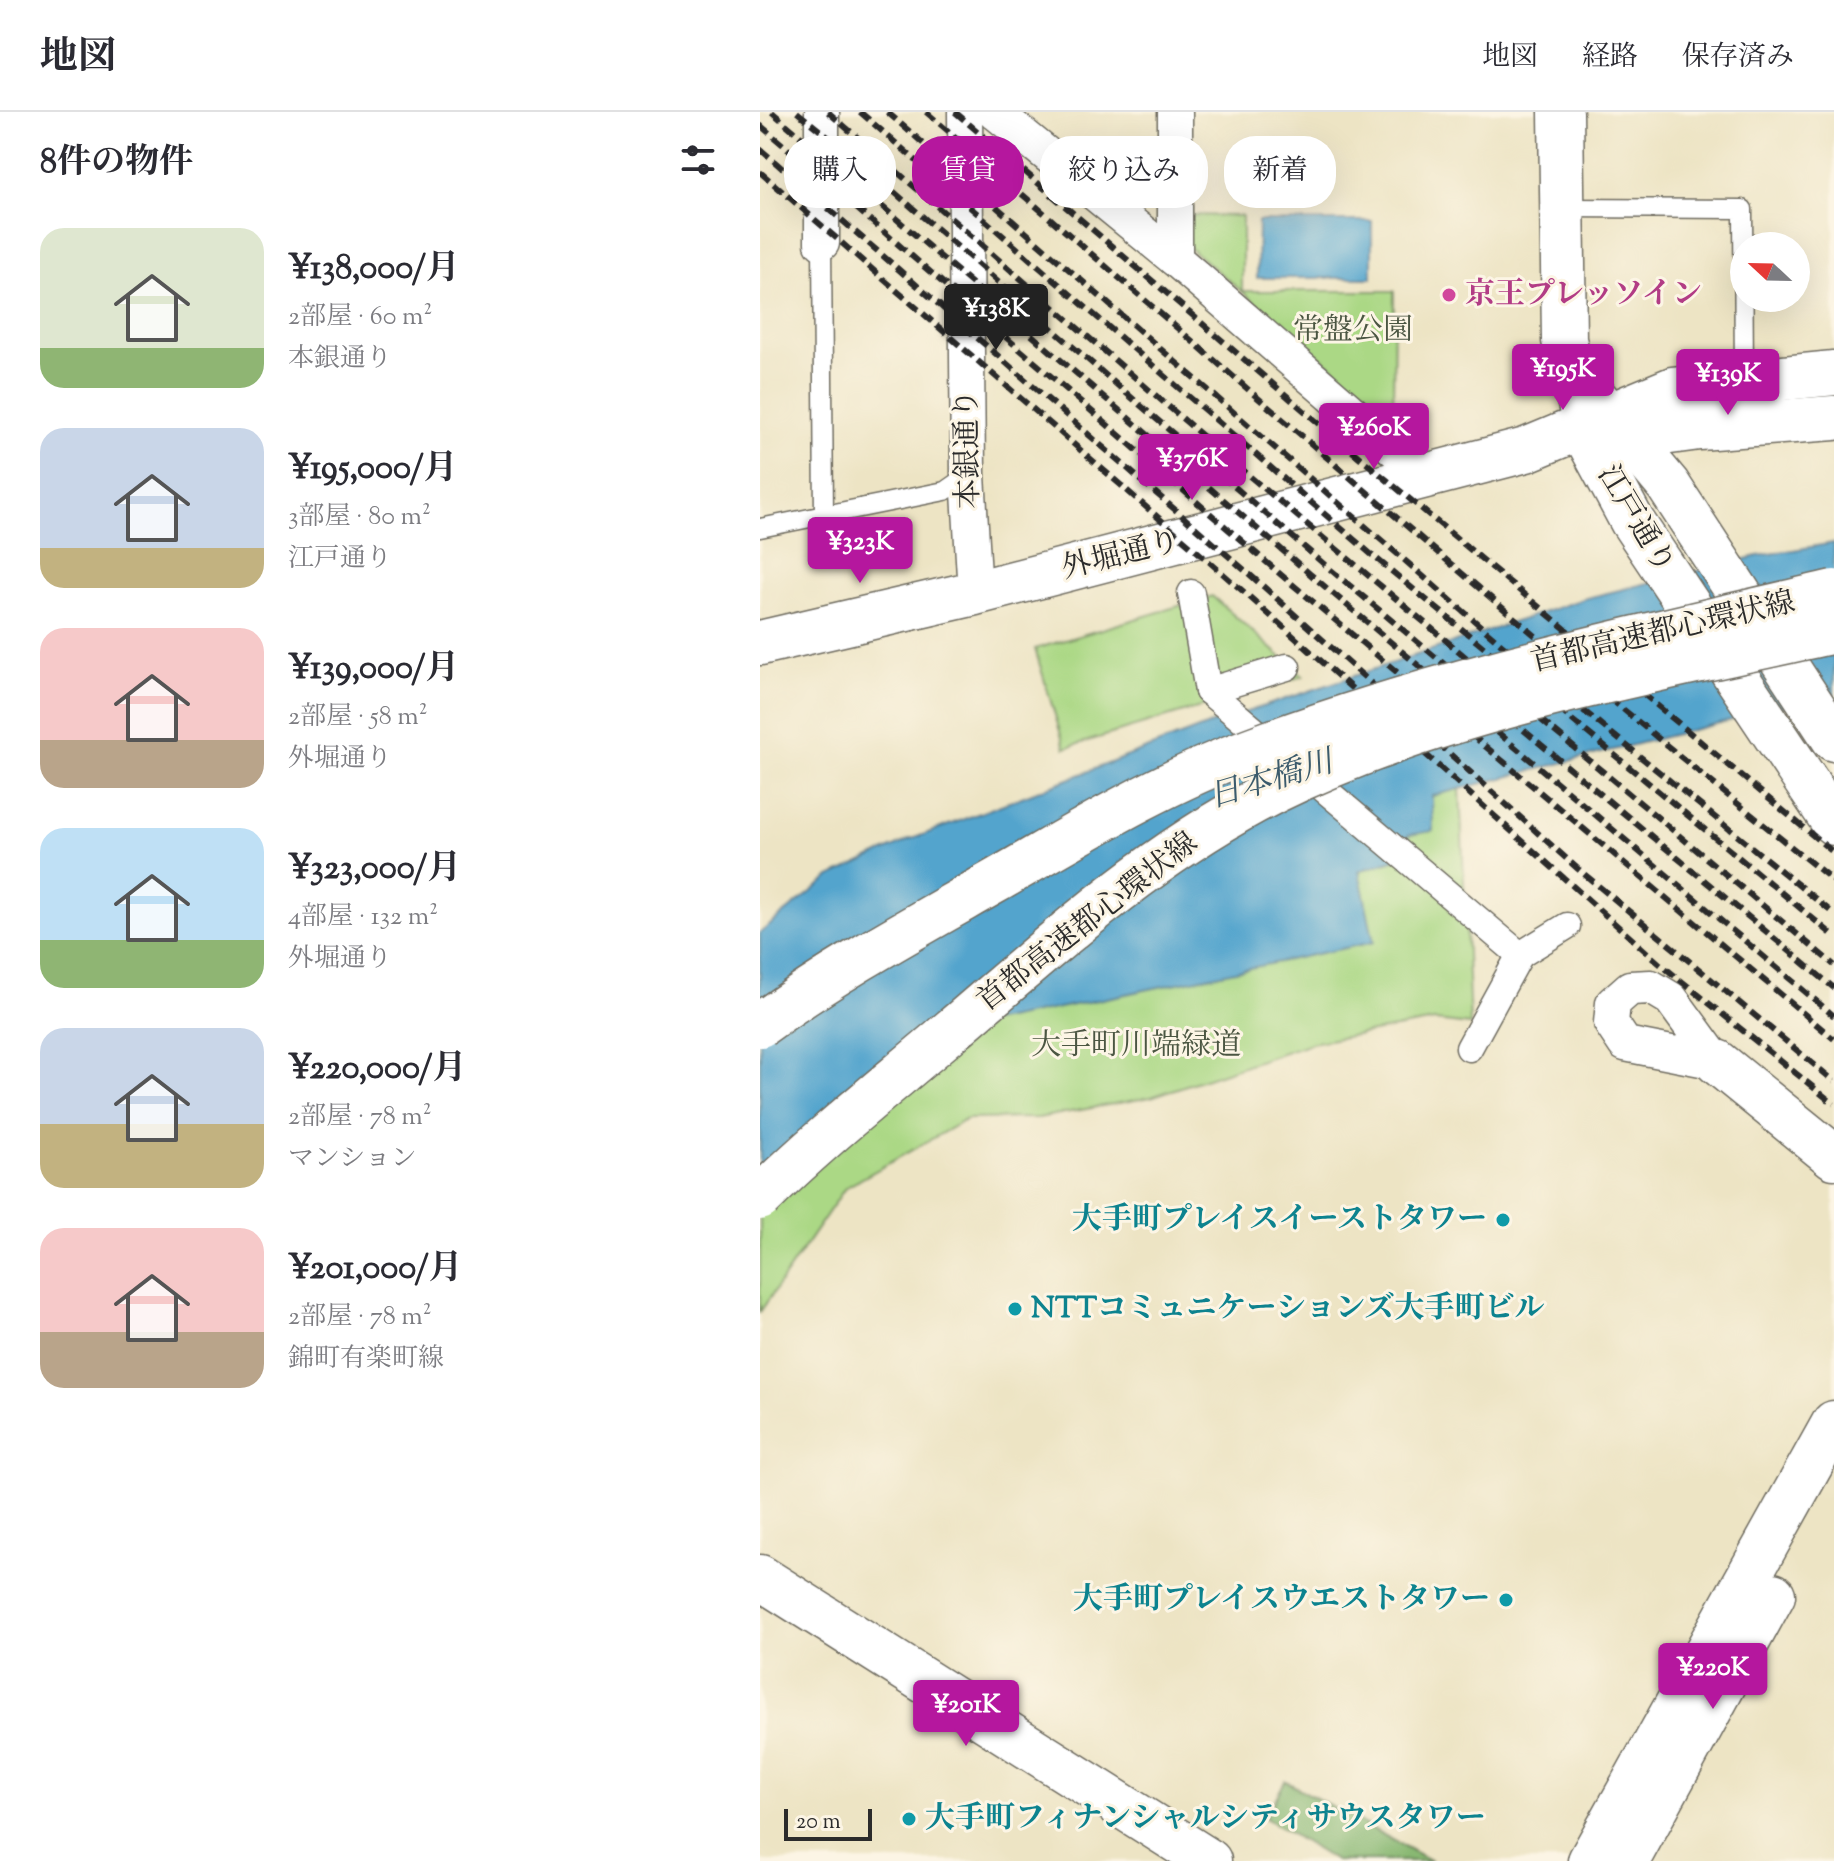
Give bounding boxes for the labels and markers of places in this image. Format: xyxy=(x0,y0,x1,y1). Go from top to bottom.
place label: 京王プレッソイン xyxy=(1465,274,1702,317)
pin: ¥138K xyxy=(940,284,1052,352)
marker: 京王プレッソイン xyxy=(1440,286,1458,304)
pin: ¥195K xyxy=(1507,344,1619,412)
pin: ¥139K xyxy=(1672,349,1784,417)
pin: ¥260K xyxy=(1318,403,1430,471)
pin: ¥376K xyxy=(1136,434,1248,502)
pin: ¥323K xyxy=(804,517,916,585)
place label: 大手町プレイスイーストタワー xyxy=(1072,1199,1487,1242)
marker: 大手町プレイスイーストタワー xyxy=(1494,1211,1512,1229)
place label: NTTコミュニケーションズ大手町ビル xyxy=(1031,1288,1544,1331)
marker: NTTコミュニケーションズ大手町ビル xyxy=(1006,1300,1024,1318)
place label: 大手町プレイスウエストタワー xyxy=(1073,1579,1490,1622)
marker: 大手町プレイスウエストタワー xyxy=(1497,1591,1515,1609)
pin: ¥220K xyxy=(1657,1643,1769,1711)
pin: ¥201K xyxy=(910,1680,1022,1748)
place label: 大手町フィナンシャルシティサウスタワー xyxy=(925,1798,1486,1841)
marker: 大手町フィナンシャルシティサウスタワー xyxy=(900,1810,918,1828)

